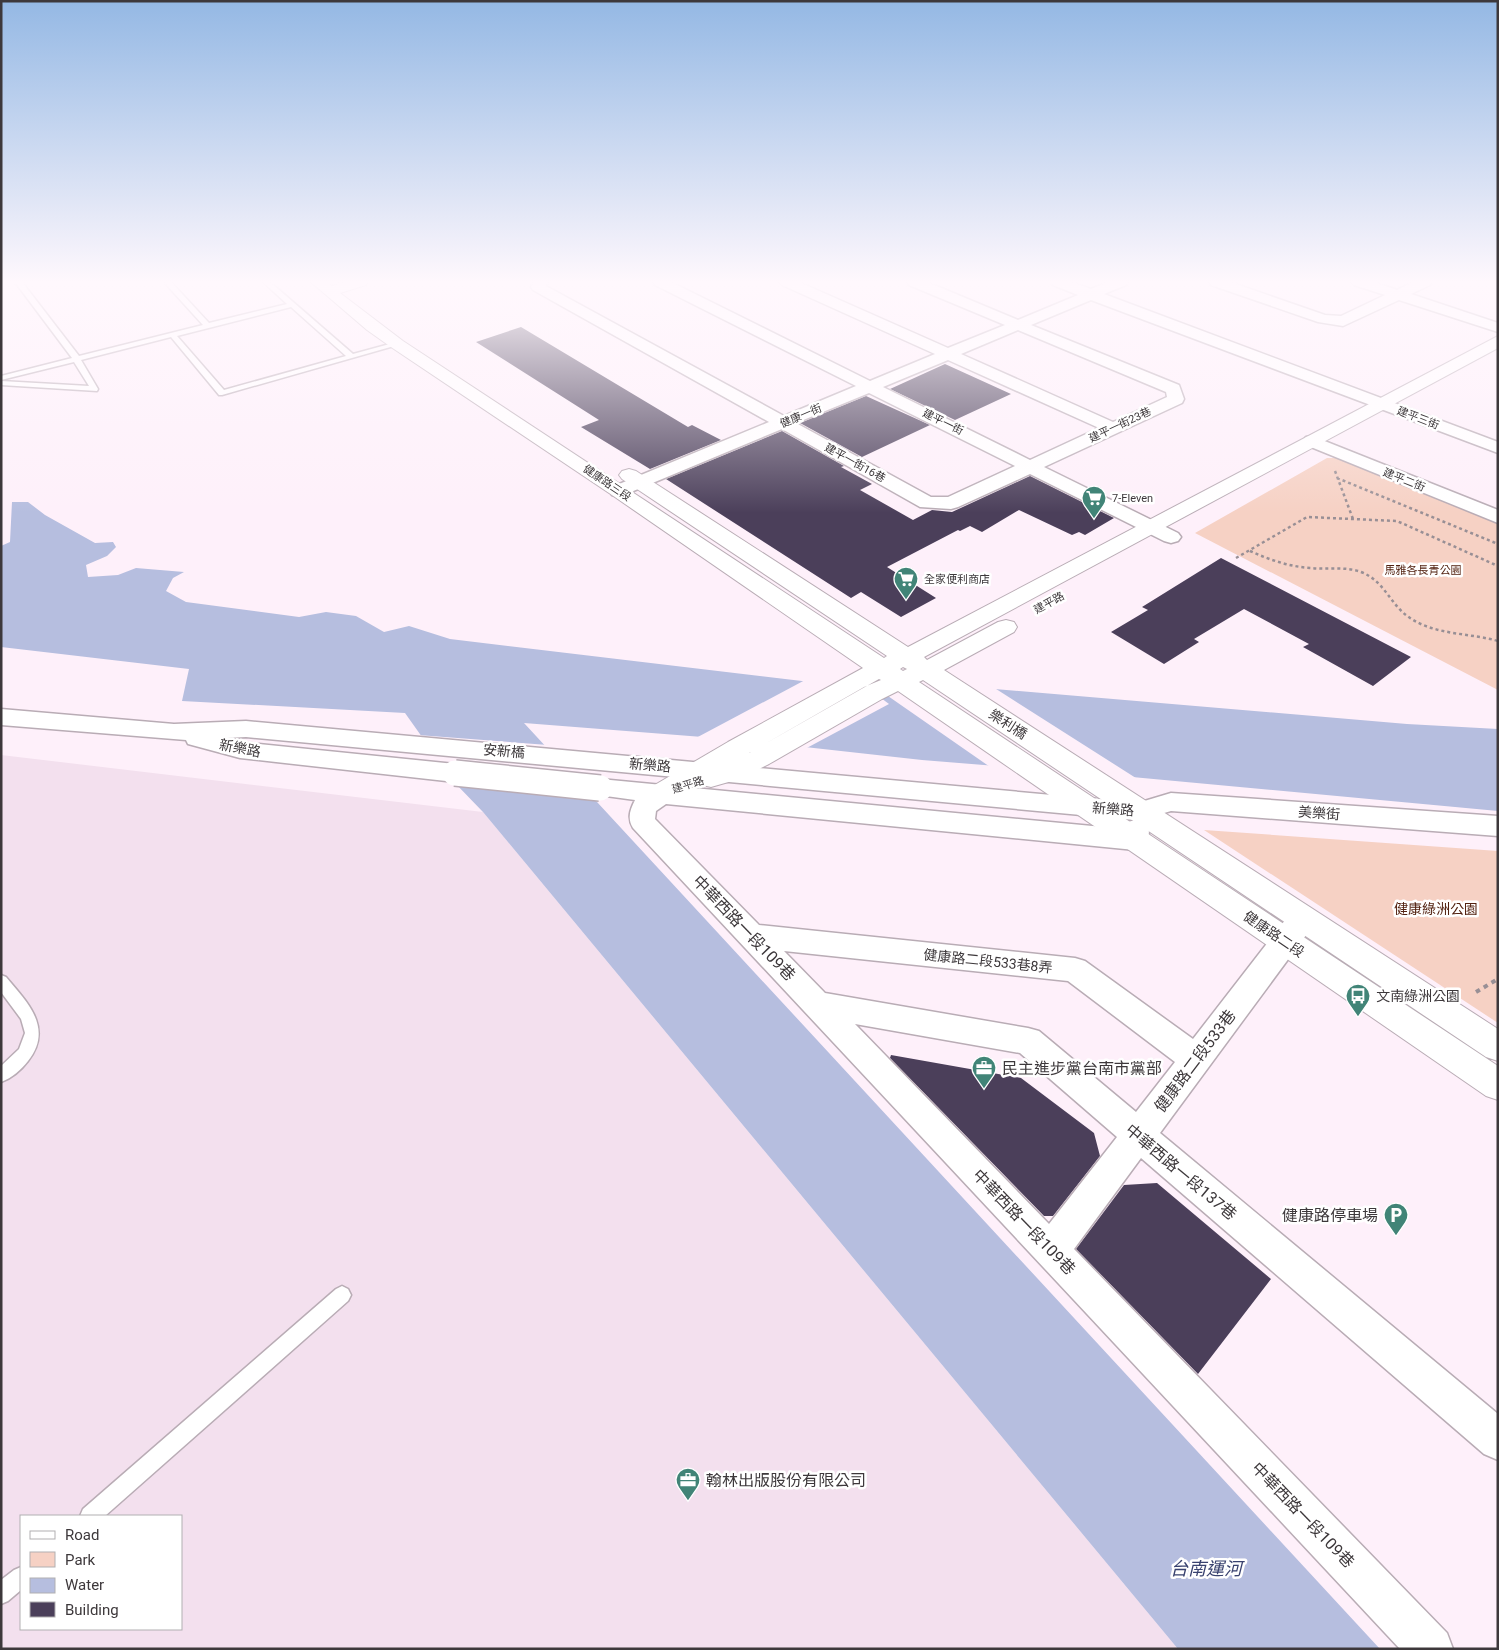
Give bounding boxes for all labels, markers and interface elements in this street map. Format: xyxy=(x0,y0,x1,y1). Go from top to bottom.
street label: 健康一街 xyxy=(778,401,824,431)
street label: 建平三街 xyxy=(1395,404,1441,432)
street label: 建平一街23巷 xyxy=(1087,405,1153,445)
street label: 建平一街 xyxy=(920,407,966,437)
street label: 建平一街16巷 xyxy=(822,441,888,485)
street label: 健康路三段 xyxy=(581,462,633,504)
street label: 建平二街 xyxy=(1381,466,1427,494)
supermarket icon: 7-Eleven xyxy=(1081,485,1107,519)
place label: 7-Eleven xyxy=(1112,492,1153,505)
park label: 馬雅各長青公園 xyxy=(1385,564,1462,577)
supermarket icon: 全家便利商店 xyxy=(893,566,919,600)
place label: 全家便利商店 xyxy=(924,573,990,586)
street label: 建平路 xyxy=(1031,589,1067,617)
street label: 樂利橋 xyxy=(986,706,1030,742)
street label: 新樂路 xyxy=(218,736,262,760)
street label: 安新橋 xyxy=(482,741,526,761)
street label: 新樂路 xyxy=(628,755,672,775)
street label: 建平路 xyxy=(670,774,706,796)
street label: 新樂路 xyxy=(1091,800,1135,818)
street label: 美樂街 xyxy=(1297,804,1341,822)
street label: 中華西路一段109巷 xyxy=(689,871,799,985)
park label: 健康綠洲公園 xyxy=(1394,901,1478,917)
street label: 健康路二段 xyxy=(1241,908,1307,960)
street label: 健康路二段533巷8弄 xyxy=(923,946,1053,976)
bus stop icon: 文南綠洲公園 xyxy=(1345,983,1371,1017)
place label: 文南綠洲公園 xyxy=(1376,988,1460,1004)
street label: 健康路二段533巷 xyxy=(1150,1006,1240,1116)
office icon: 民主進步黨台南市黨部 xyxy=(971,1055,997,1089)
place label: 民主進步黨台南市黨部 xyxy=(1002,1059,1162,1078)
street label: 中華西路一段137巷 xyxy=(1122,1120,1240,1224)
street label: 中華西路一段109巷 xyxy=(969,1165,1079,1279)
parking icon: 健康路停車場 xyxy=(1383,1202,1409,1236)
place label: 健康路停車場 xyxy=(1282,1206,1378,1225)
street label: 中華西路一段109巷 xyxy=(1248,1458,1358,1572)
office icon: 翰林出版股份有限公司 xyxy=(675,1467,701,1501)
place label: 翰林出版股份有限公司 xyxy=(706,1471,866,1490)
legend xyxy=(20,1515,182,1630)
text: Road xyxy=(65,1526,99,1544)
text: Park xyxy=(65,1551,96,1569)
water label: 台南運河 xyxy=(1170,1558,1245,1579)
text: Water xyxy=(65,1576,104,1594)
text: Building xyxy=(65,1601,119,1619)

